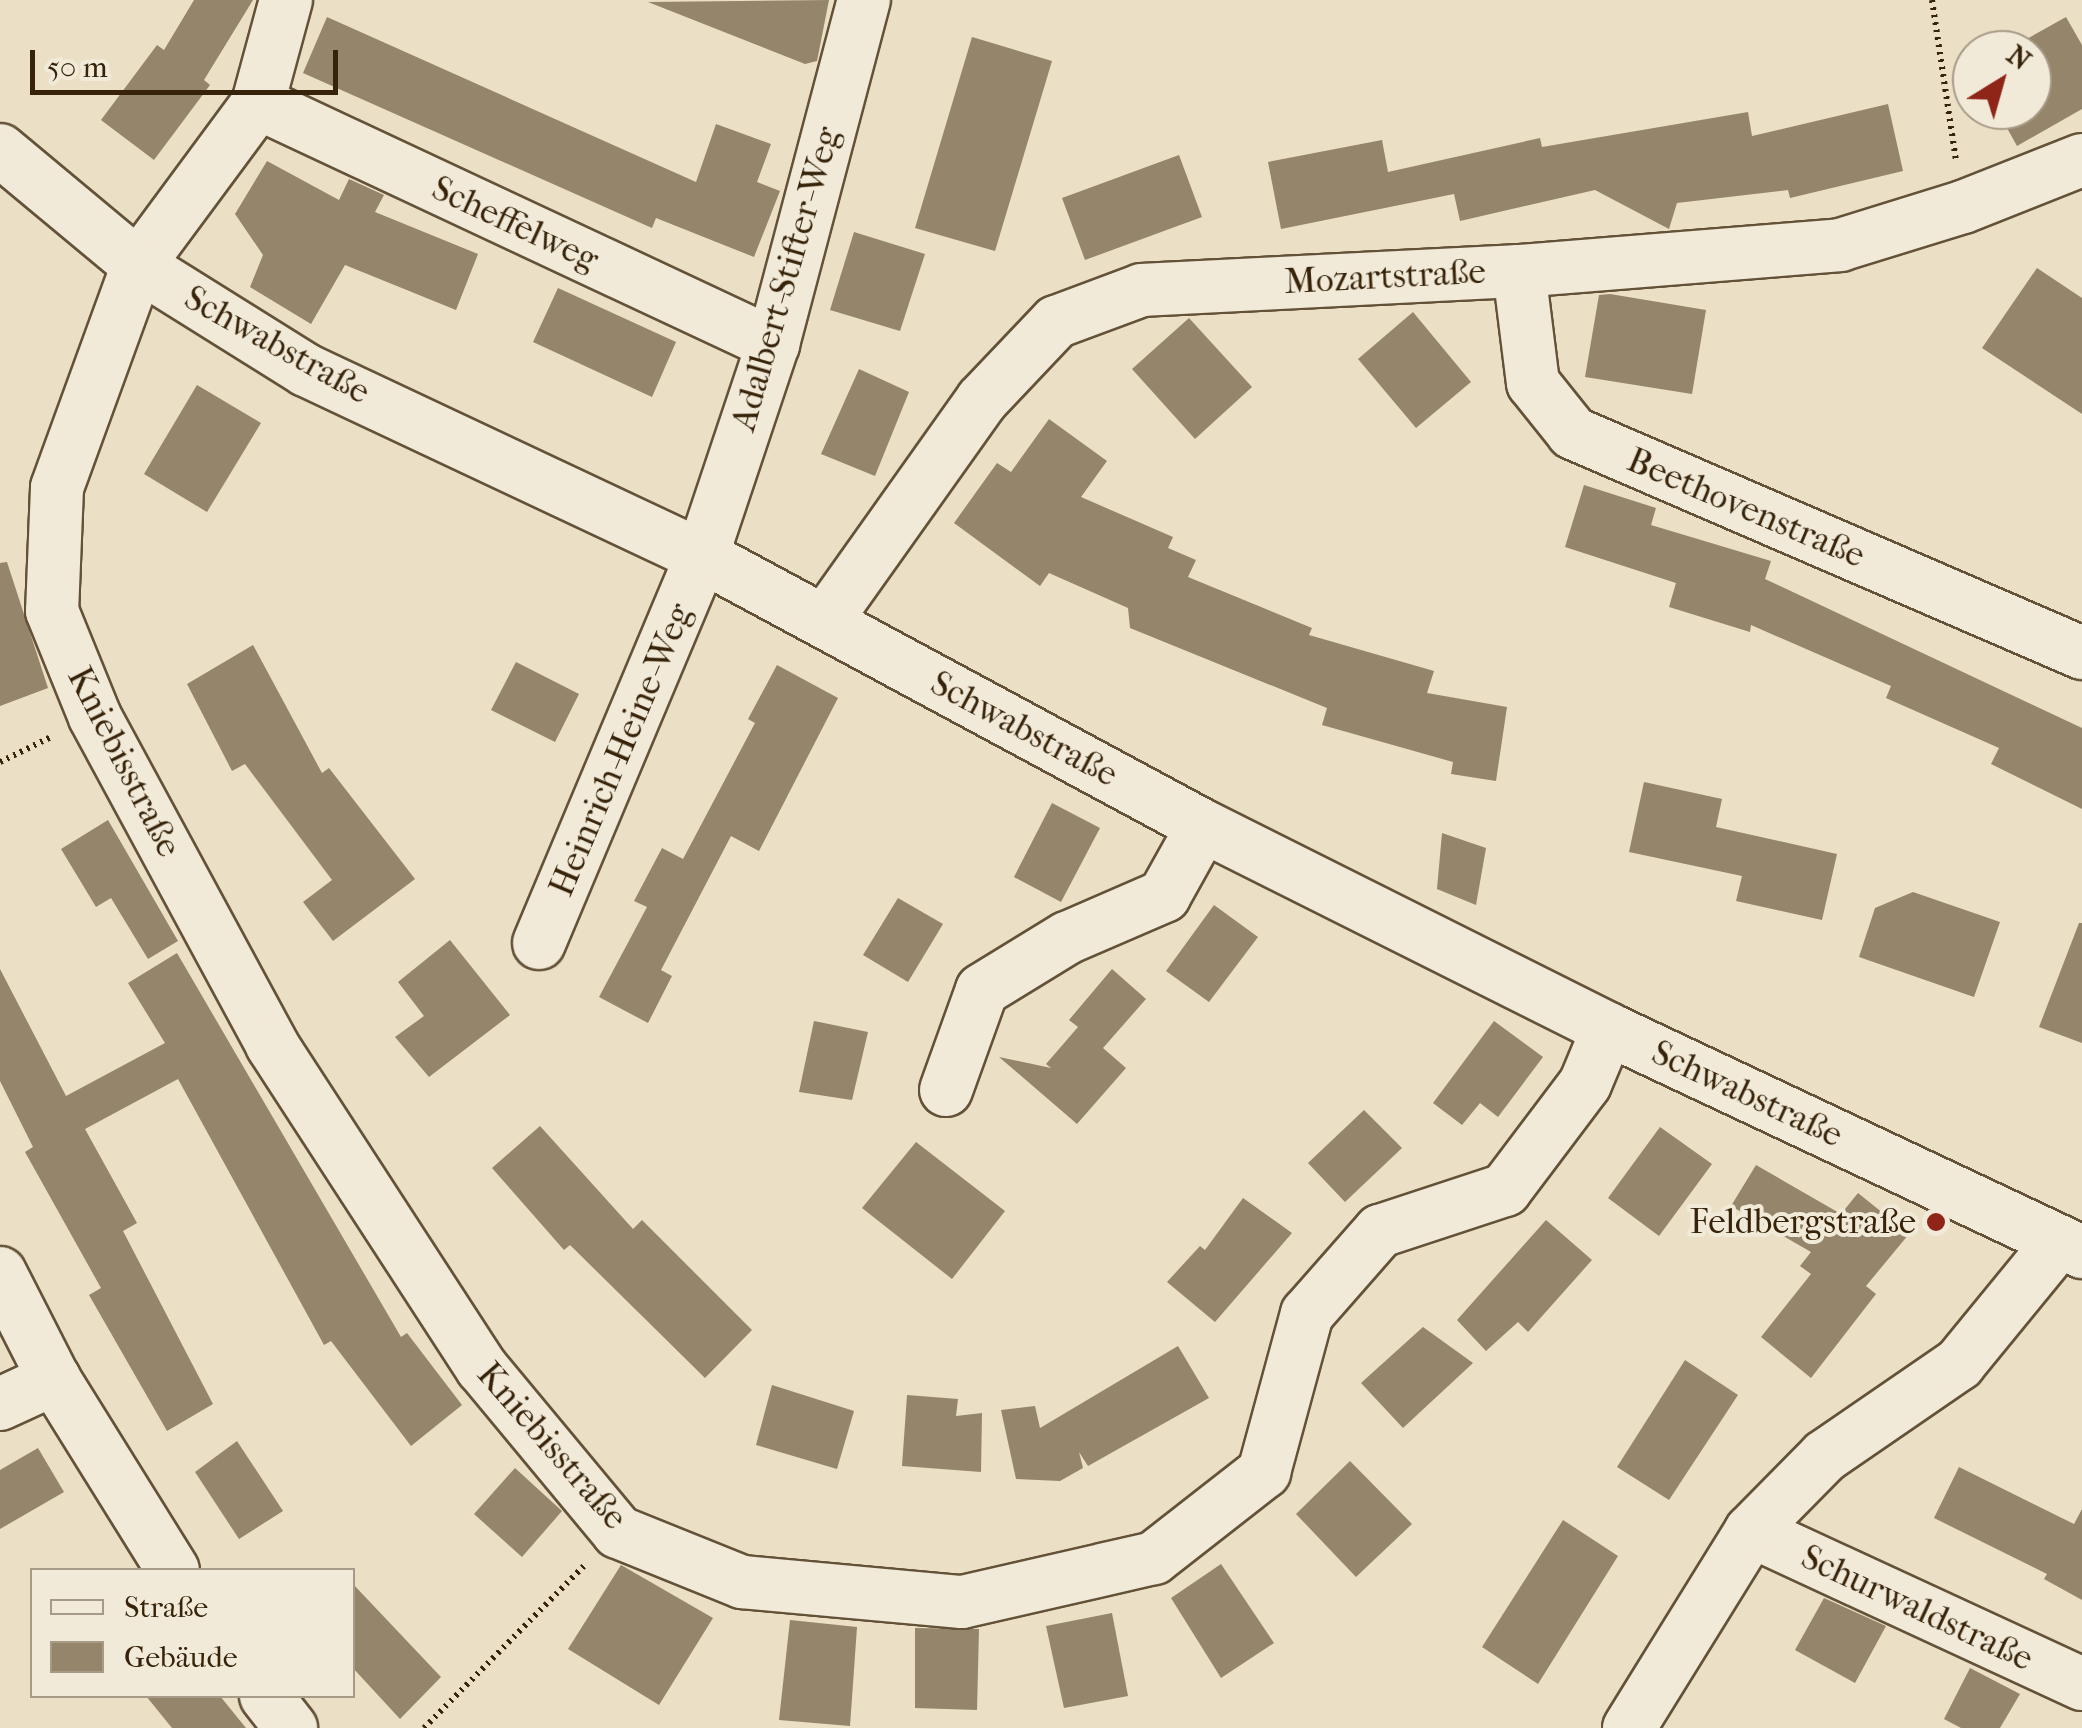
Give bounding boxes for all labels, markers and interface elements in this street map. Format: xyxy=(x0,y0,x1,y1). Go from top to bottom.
scale bar xyxy=(35,30,342,92)
north arrow xyxy=(1952,30,2052,130)
text: N xyxy=(2001,38,2038,77)
text: 50 m xyxy=(47,50,108,85)
street label: Adalbert-Stifter-Weg xyxy=(723,122,849,436)
street label: Scheffelweg xyxy=(425,167,605,281)
street label: Mozartstraße xyxy=(1283,251,1487,303)
street label: Schwabstraße xyxy=(177,277,377,413)
street label: Beethovenstraße xyxy=(1621,439,1871,577)
street label: Heinrich-Heine-Weg xyxy=(540,597,702,903)
street label: Kniebisstraße xyxy=(58,660,190,864)
street label: Schwabstraße xyxy=(923,662,1125,796)
street label: Schwabstraße xyxy=(1645,1032,1849,1156)
place label: Feldbergstraße xyxy=(1690,1201,1916,1243)
marker: Feldbergstraße xyxy=(1925,1211,1947,1233)
street label: Kniebisstraße xyxy=(468,1354,636,1538)
street label: Schurwaldstraße xyxy=(1794,1536,2040,1680)
legend xyxy=(30,1568,355,1698)
text: Straße xyxy=(124,1590,208,1625)
text: Gebäude xyxy=(124,1640,238,1675)

